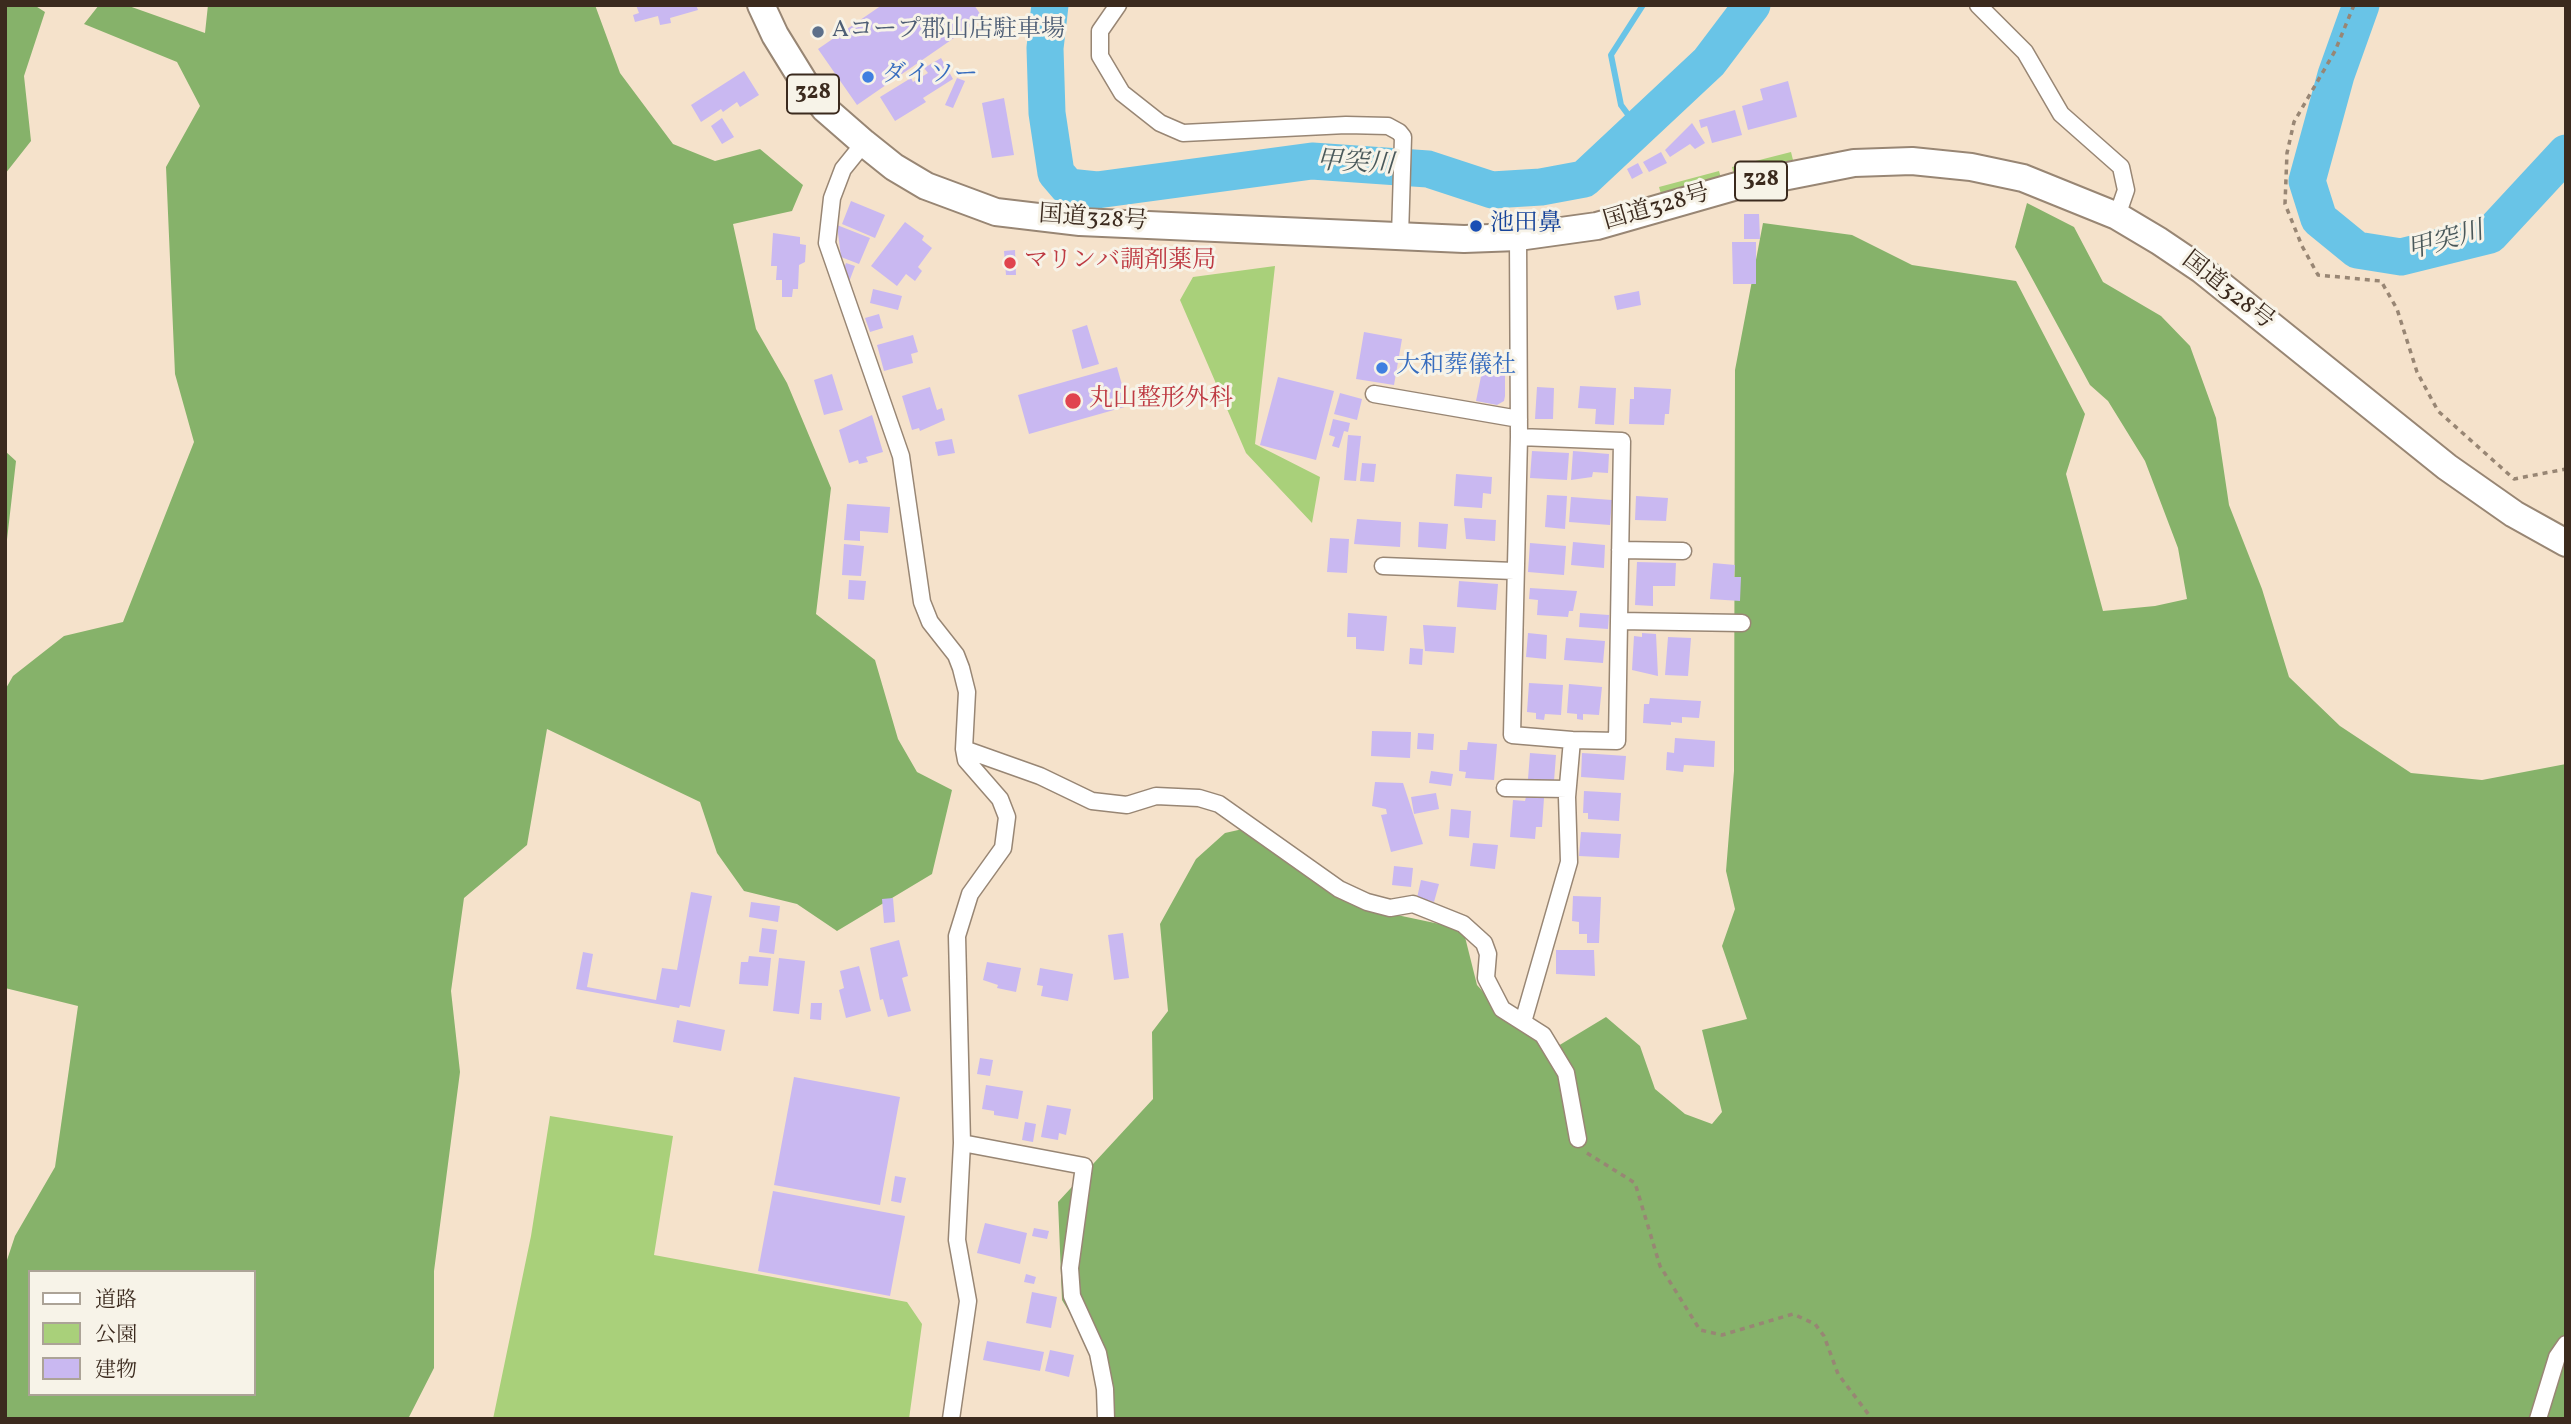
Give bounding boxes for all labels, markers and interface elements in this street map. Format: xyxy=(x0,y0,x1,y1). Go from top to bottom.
place label: Aコープ郡山店駐車場 xyxy=(832,18,1065,46)
marker: Aコープ郡山店駐車場 xyxy=(810,24,826,40)
place label: ダイソー xyxy=(882,63,978,91)
marker: ダイソー xyxy=(860,69,876,85)
road number: 328 xyxy=(787,74,839,114)
water label: 甲突川 xyxy=(1315,147,1395,183)
road number: 328 xyxy=(1735,162,1787,200)
street label: 国道328号 xyxy=(1600,180,1714,238)
street label: 国道328号 xyxy=(1037,202,1149,238)
place label: 池田鼻 xyxy=(1490,212,1562,240)
water label: 甲突川 xyxy=(2404,217,2488,269)
marker: 池田鼻 xyxy=(1468,218,1484,234)
street label: 国道328号 xyxy=(2175,247,2279,337)
place label: マリンバ調剤薬局 xyxy=(1024,249,1216,277)
marker: マリンバ調剤薬局 xyxy=(1002,255,1018,271)
place label: 大和葬儀社 xyxy=(1396,354,1516,382)
marker: 大和葬儀社 xyxy=(1374,360,1390,376)
place label: 丸山整形外科 xyxy=(1089,387,1233,415)
marker: 丸山整形外科 xyxy=(1063,391,1083,411)
legend xyxy=(28,1270,256,1396)
text: 道路 xyxy=(95,1286,137,1315)
text: 公園 xyxy=(95,1321,137,1350)
text: 建物 xyxy=(95,1356,137,1385)

